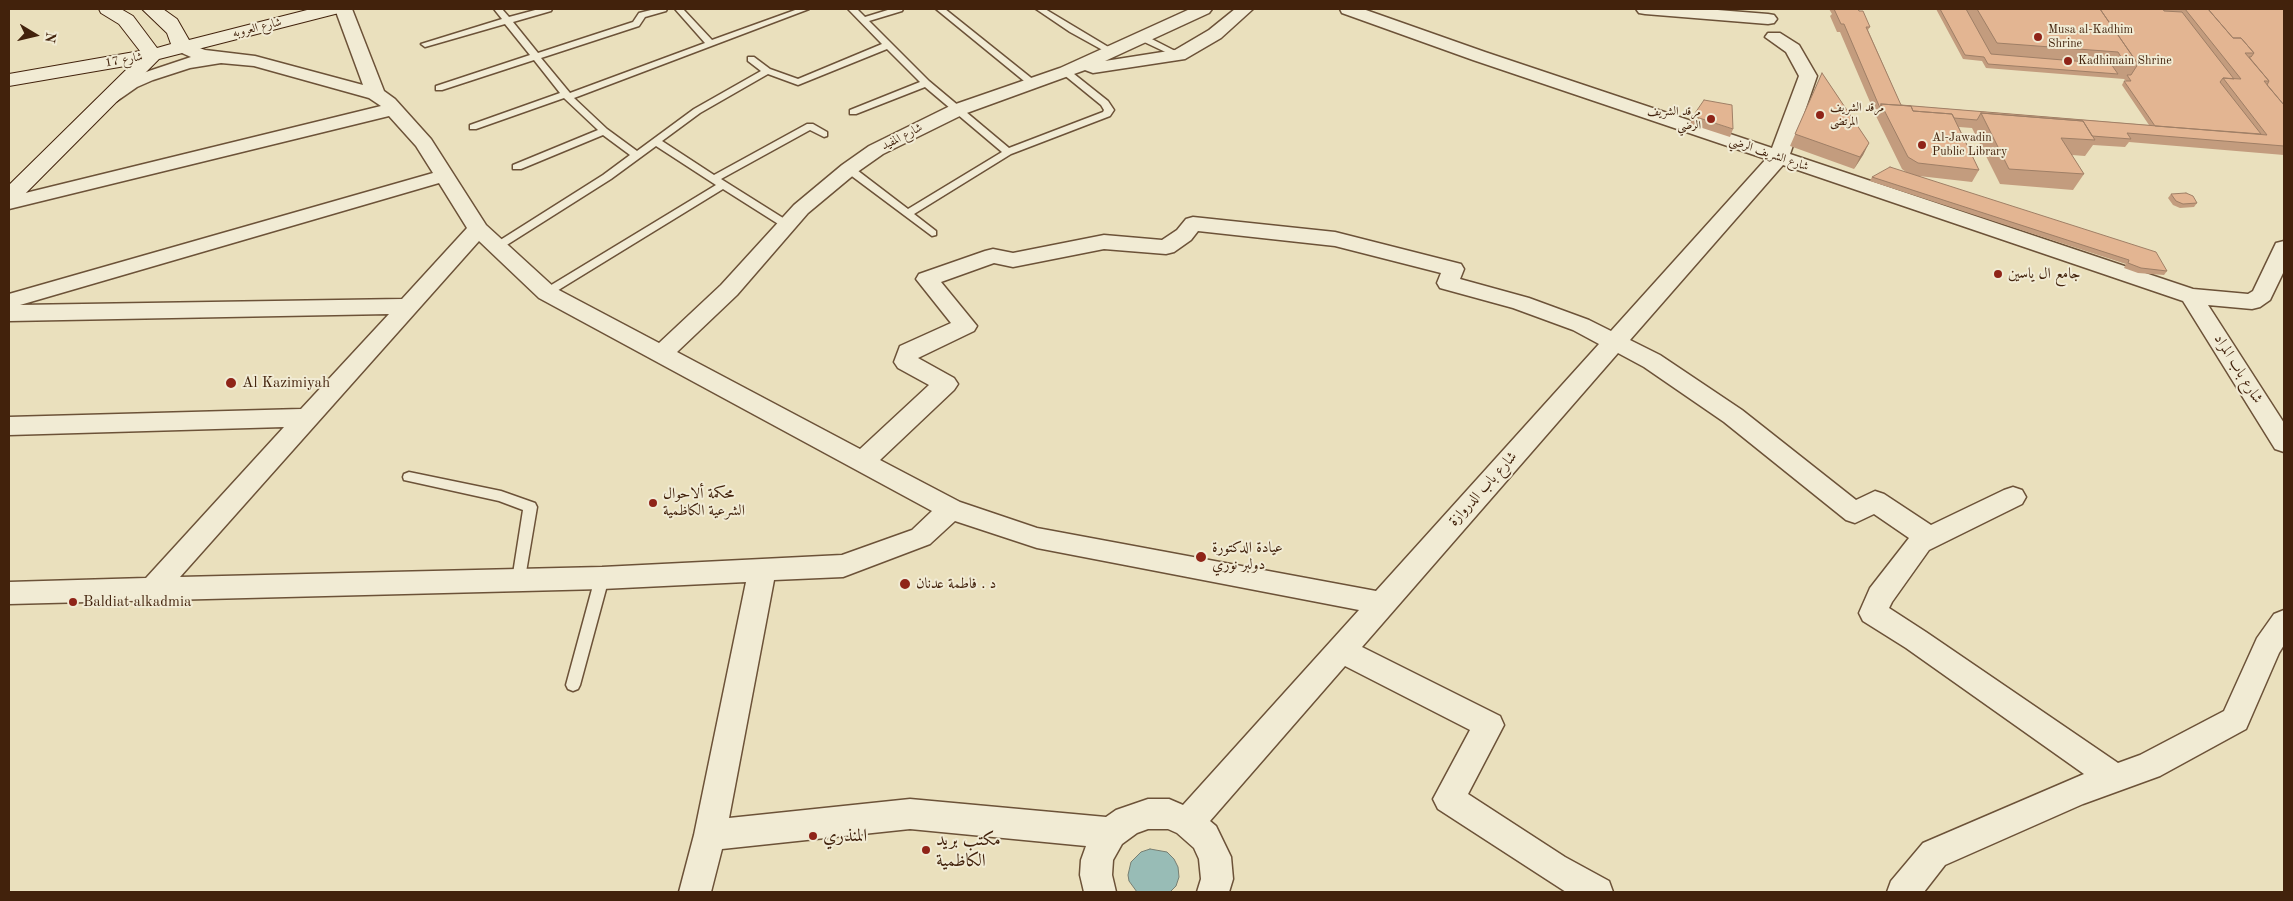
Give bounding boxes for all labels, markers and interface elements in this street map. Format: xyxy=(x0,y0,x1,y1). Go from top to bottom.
north arrow xyxy=(10,10,60,60)
street label: شارع العروبه xyxy=(231,15,283,41)
place label: Musa al-Kadhim Shrine xyxy=(2048,23,2133,51)
text: N xyxy=(42,31,58,44)
marker: Musa al-Kadhim Shrine xyxy=(2032,31,2044,43)
street label: شارع 17 xyxy=(104,50,144,70)
place label: Kadhimain Shrine xyxy=(2078,54,2172,68)
marker: Kadhimain Shrine xyxy=(2062,55,2074,67)
place label: مرقد الشريف المرتضى xyxy=(1830,101,1884,129)
place label: مرقد الشريف الرضي xyxy=(1647,105,1701,133)
marker: مرقد الشريف المرتضى xyxy=(1814,109,1826,121)
marker: مرقد الشريف الرضي xyxy=(1705,113,1717,125)
street label: شارع المفيد xyxy=(879,121,925,153)
place label: Al-Jawadin Public Library xyxy=(1932,131,2007,159)
street label: شارع الشريف الرضي xyxy=(1727,134,1811,174)
marker: Al-Jawadin Public Library xyxy=(1916,139,1928,151)
place label: جامع ال ياسين xyxy=(2008,265,2081,283)
marker: جامع ال ياسين xyxy=(1992,268,2004,280)
street label: شارع باب المراد xyxy=(2210,331,2266,407)
place label: Al Kazimiyah xyxy=(242,374,330,392)
marker: Al Kazimiyah xyxy=(224,376,238,390)
street label: شارع باب الدروازة xyxy=(1445,448,1521,530)
place label: محكمة ألاحوال الشرعية الكاظمية xyxy=(663,485,745,520)
marker: محكمة ألاحوال الشرعية الكاظمية xyxy=(647,497,659,509)
place label: عيادة الدكتورة دولبر نوري xyxy=(1212,539,1283,574)
marker: عيادة الدكتورة دولبر نوري xyxy=(1194,550,1208,564)
place label: د . فاطمة عدنان xyxy=(916,575,996,593)
marker: د . فاطمة عدنان xyxy=(898,577,912,591)
place label: Baldiat alkadmia xyxy=(83,593,191,611)
marker: Baldiat alkadmia xyxy=(67,596,79,608)
place label: المنذري xyxy=(823,825,867,847)
place label: مكتب بريد الكاظمية xyxy=(936,829,1001,872)
marker: المنذري xyxy=(807,830,819,842)
marker: مكتب بريد الكاظمية xyxy=(920,844,932,856)

